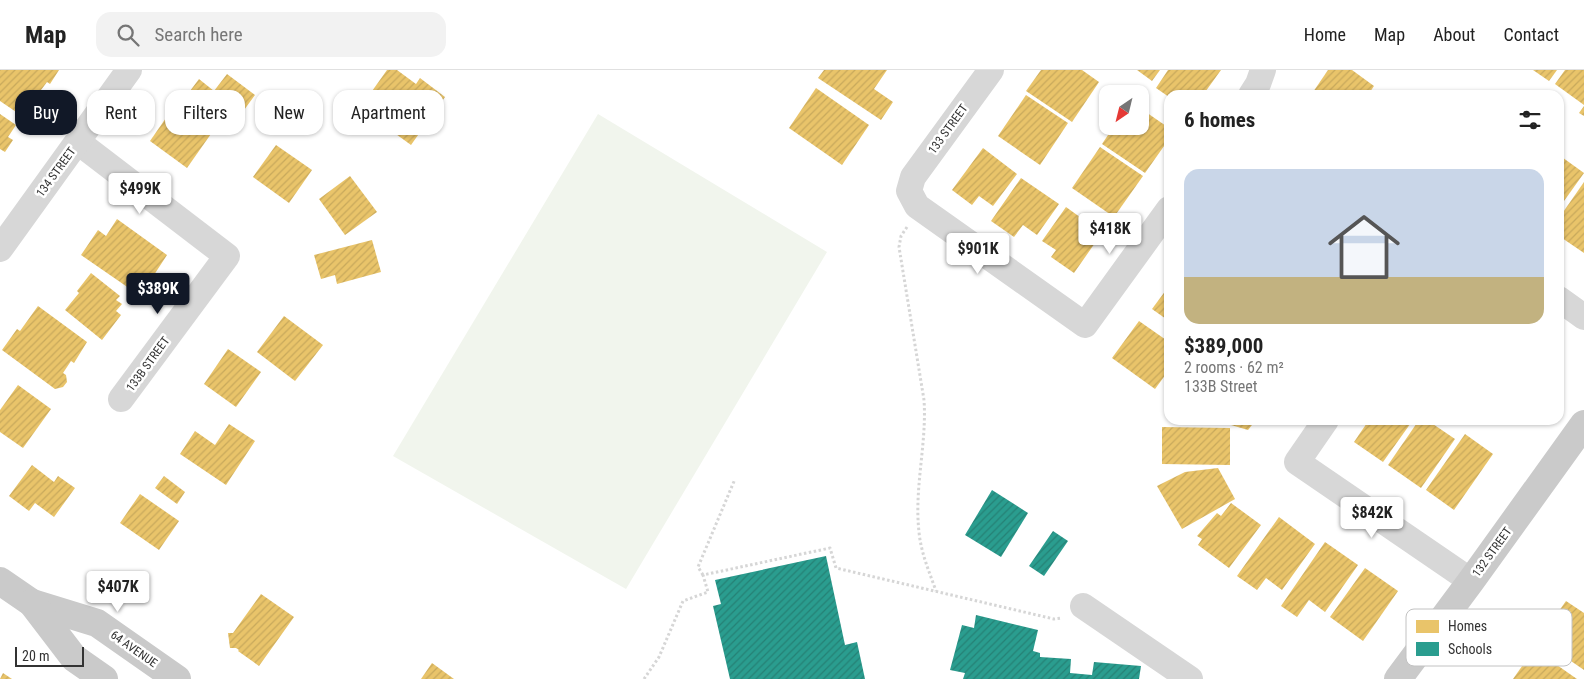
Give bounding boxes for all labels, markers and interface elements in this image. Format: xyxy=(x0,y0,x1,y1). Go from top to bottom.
search box xyxy=(96,12,446,57)
text: Map xyxy=(25,21,66,49)
icon: search xyxy=(114,21,142,49)
text: Search here xyxy=(154,23,243,46)
text: Home xyxy=(1304,24,1346,45)
text: Map xyxy=(1374,24,1405,45)
text: About xyxy=(1433,24,1475,45)
text: Contact xyxy=(1503,24,1559,45)
north arrow xyxy=(1099,85,1149,135)
map controls xyxy=(1099,85,1149,135)
chip: Buy xyxy=(15,90,77,135)
chip: Rent xyxy=(87,90,155,135)
chip: Filters xyxy=(165,90,245,135)
chip: New xyxy=(255,90,323,135)
chip: Apartment xyxy=(333,90,444,135)
street label: 133 STREET xyxy=(925,102,971,156)
icon: filters xyxy=(1516,106,1544,134)
text: 6 homes xyxy=(1184,108,1255,132)
street label: 134 STREET xyxy=(33,145,79,199)
pin: $499K xyxy=(105,172,175,215)
text: $499K xyxy=(119,179,161,198)
icon: home xyxy=(1319,202,1409,292)
pin: $418K xyxy=(1075,212,1145,255)
text: $418K xyxy=(1089,219,1131,238)
pin: $901K xyxy=(943,232,1013,275)
text: $901K xyxy=(957,239,999,258)
pin: $389K xyxy=(123,272,193,315)
text: $389K xyxy=(137,279,179,298)
street label: 133B STREET xyxy=(123,334,173,394)
text: $389,000 xyxy=(1184,334,1263,358)
text: 2 rooms · 62 m² xyxy=(1184,358,1284,377)
text: 133B Street xyxy=(1184,377,1258,396)
pin: $842K xyxy=(1337,496,1407,539)
text: $842K xyxy=(1351,503,1393,522)
street label: 132 STREET xyxy=(1469,525,1515,579)
pin: $407K xyxy=(83,570,153,613)
text: $407K xyxy=(97,577,139,596)
legend xyxy=(1406,609,1572,666)
text: Homes xyxy=(1448,618,1487,634)
street label: 64 AVENUE xyxy=(108,628,160,670)
text: Schools xyxy=(1448,641,1492,657)
scale bar xyxy=(15,644,84,667)
text: 20 m xyxy=(22,648,50,664)

